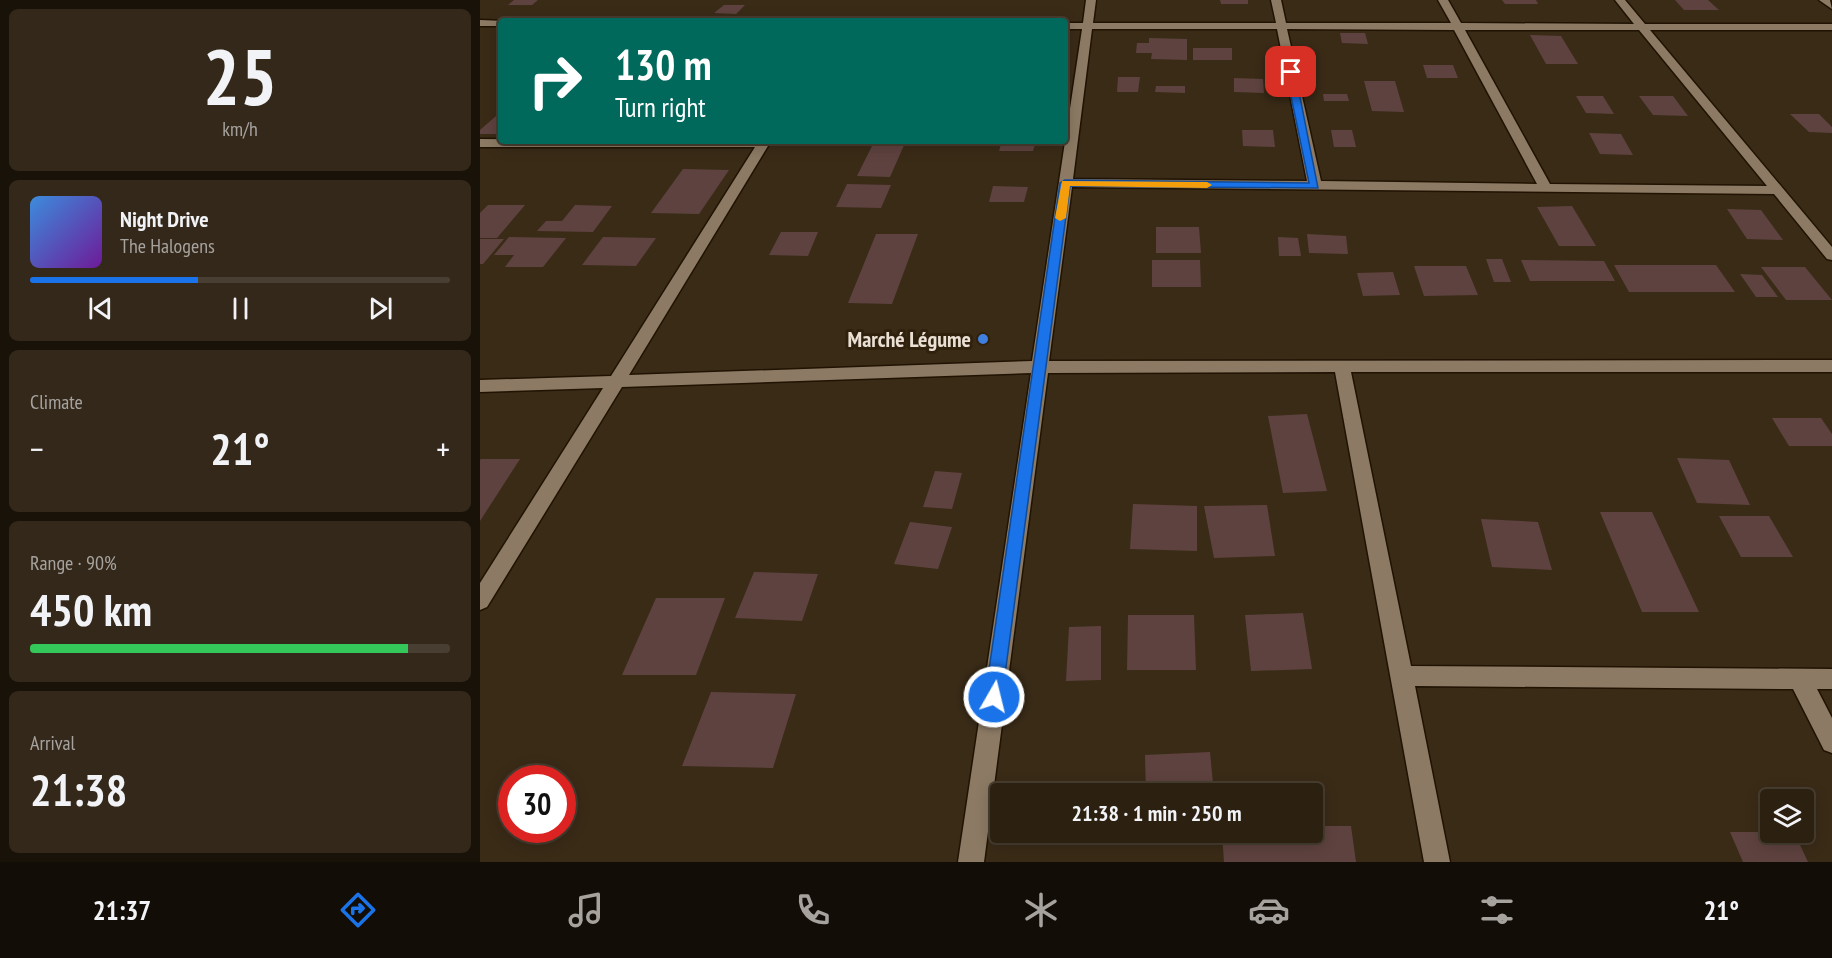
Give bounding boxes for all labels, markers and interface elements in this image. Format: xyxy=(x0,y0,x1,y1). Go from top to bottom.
text: 25 xyxy=(203,26,277,127)
text: 130 m xyxy=(615,37,712,92)
icon: right xyxy=(516,42,594,120)
pin xyxy=(1265,46,1316,97)
icon: arrive xyxy=(1274,55,1307,88)
text: Turn right xyxy=(615,90,706,124)
text: km/h xyxy=(222,116,258,142)
text: Night Drive xyxy=(120,205,209,233)
text: The Halogens xyxy=(120,233,215,259)
icon: previous xyxy=(84,292,117,325)
icon: pause xyxy=(224,292,257,325)
icon: next xyxy=(364,292,397,325)
place label: Marché Légume xyxy=(848,325,971,353)
marker: Marché Légume xyxy=(976,332,990,346)
text: Climate xyxy=(30,389,83,415)
text: 21° xyxy=(210,419,270,477)
text: − xyxy=(30,427,44,470)
text: + xyxy=(436,427,450,470)
text: Range · 90% xyxy=(30,550,117,576)
text: 450 km xyxy=(30,580,152,638)
position arrow xyxy=(962,665,1026,729)
text: Arrival xyxy=(30,730,75,756)
text: 21:38 xyxy=(30,760,127,818)
speed limit sign: 30 xyxy=(498,765,576,843)
map controls xyxy=(1760,789,1814,843)
button: layers xyxy=(1760,789,1814,843)
text: 21:38 · 1 min · 250 m xyxy=(1071,799,1242,827)
icon: directions xyxy=(337,889,379,931)
icon: music xyxy=(565,889,607,931)
icon: phone xyxy=(792,889,834,931)
icon: climate xyxy=(1020,889,1062,931)
icon: car xyxy=(1248,889,1290,931)
icon: filters xyxy=(1476,889,1518,931)
text: 21:37 xyxy=(93,893,151,927)
text: 21° xyxy=(1703,893,1739,927)

